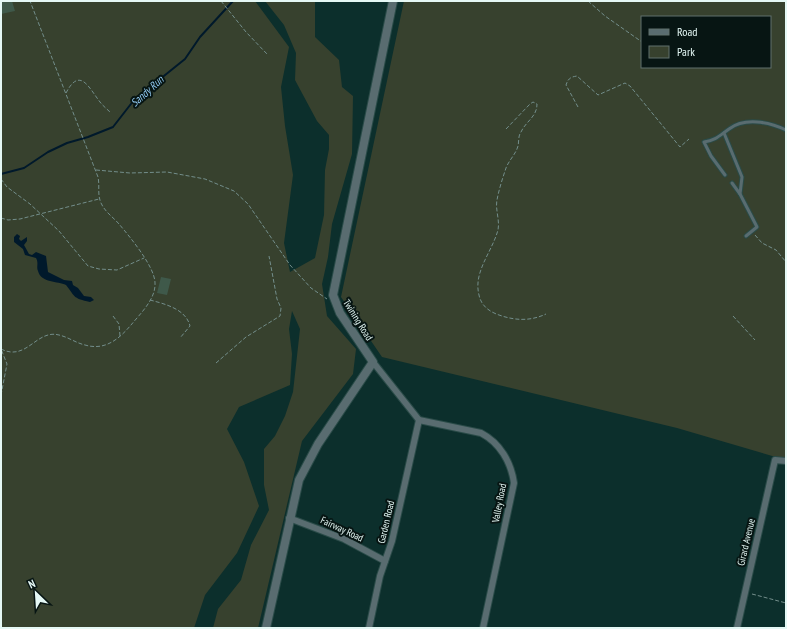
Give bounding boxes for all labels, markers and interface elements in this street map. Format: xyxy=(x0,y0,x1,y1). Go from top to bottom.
legend xyxy=(641,16,771,68)
text: Road xyxy=(677,24,697,39)
text: Park xyxy=(677,44,695,59)
water label: Sandy Run xyxy=(128,72,167,109)
street label: Twining Road xyxy=(340,297,376,343)
street label: Valley Road xyxy=(489,482,509,525)
street label: Garden Road xyxy=(375,499,397,545)
street label: Fairway Road xyxy=(319,513,365,545)
street label: Girard Avenue xyxy=(734,517,758,567)
north arrow xyxy=(16,573,56,613)
text: N xyxy=(26,576,37,592)

